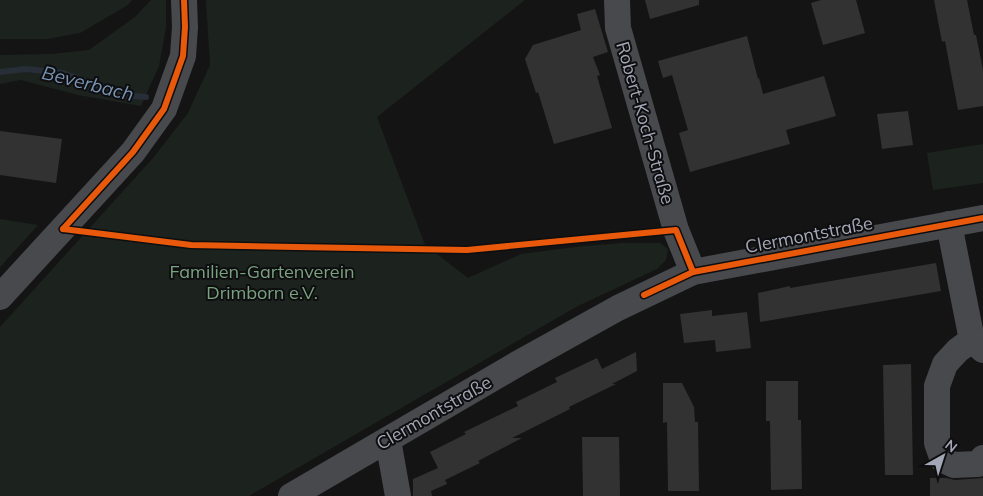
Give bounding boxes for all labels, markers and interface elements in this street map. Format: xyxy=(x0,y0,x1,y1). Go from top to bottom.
street label: Robert-Koch-Straße xyxy=(611,39,680,207)
water label: Beverbach xyxy=(40,60,136,106)
street label: Clermontstraße xyxy=(743,211,875,258)
park label: Familien-Gartenverein Drimborn e.V. xyxy=(170,260,354,304)
street label: Clermontstraße xyxy=(372,370,496,455)
north arrow xyxy=(918,431,968,481)
text: N xyxy=(941,436,961,456)

